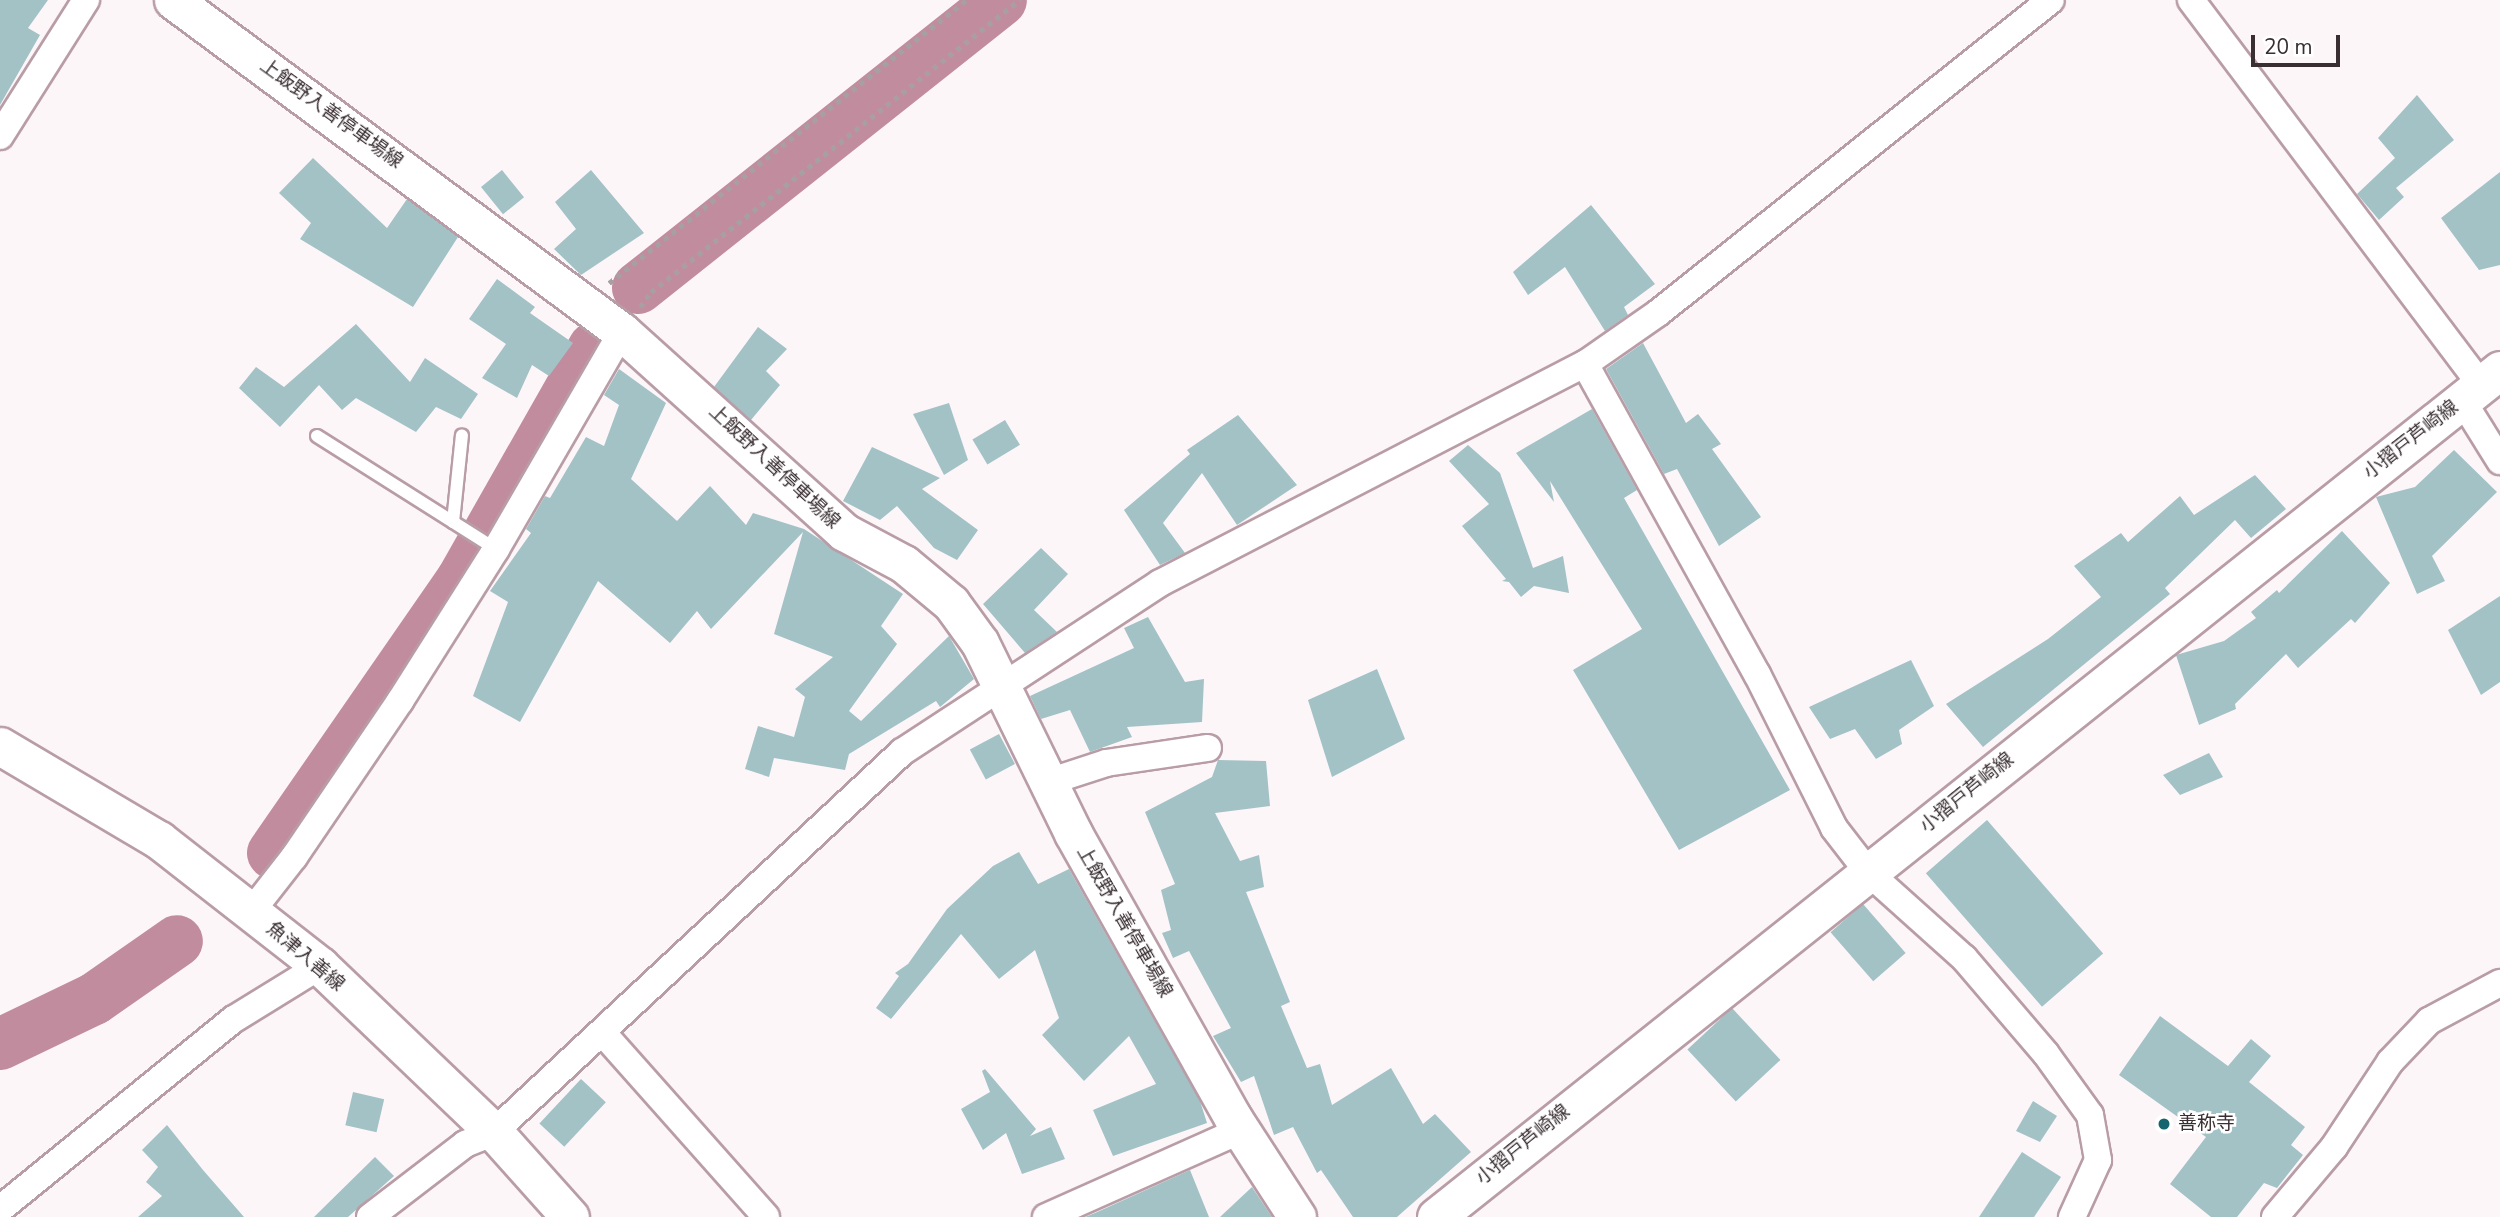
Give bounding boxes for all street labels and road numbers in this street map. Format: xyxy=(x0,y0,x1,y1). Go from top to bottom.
street label: 上飯野入善停車場線 xyxy=(255,55,407,173)
street label: 小摺戸芦崎線 xyxy=(2359,396,2463,484)
street label: 上飯野入善停車場線 xyxy=(704,400,844,534)
street label: 小摺戸芦崎線 xyxy=(1916,748,2018,838)
street label: 上飯野入善停車場線 xyxy=(1071,842,1177,1002)
street label: 魚津入善線 xyxy=(261,918,349,996)
street label: 小摺戸芦崎線 xyxy=(1472,1100,1574,1190)

